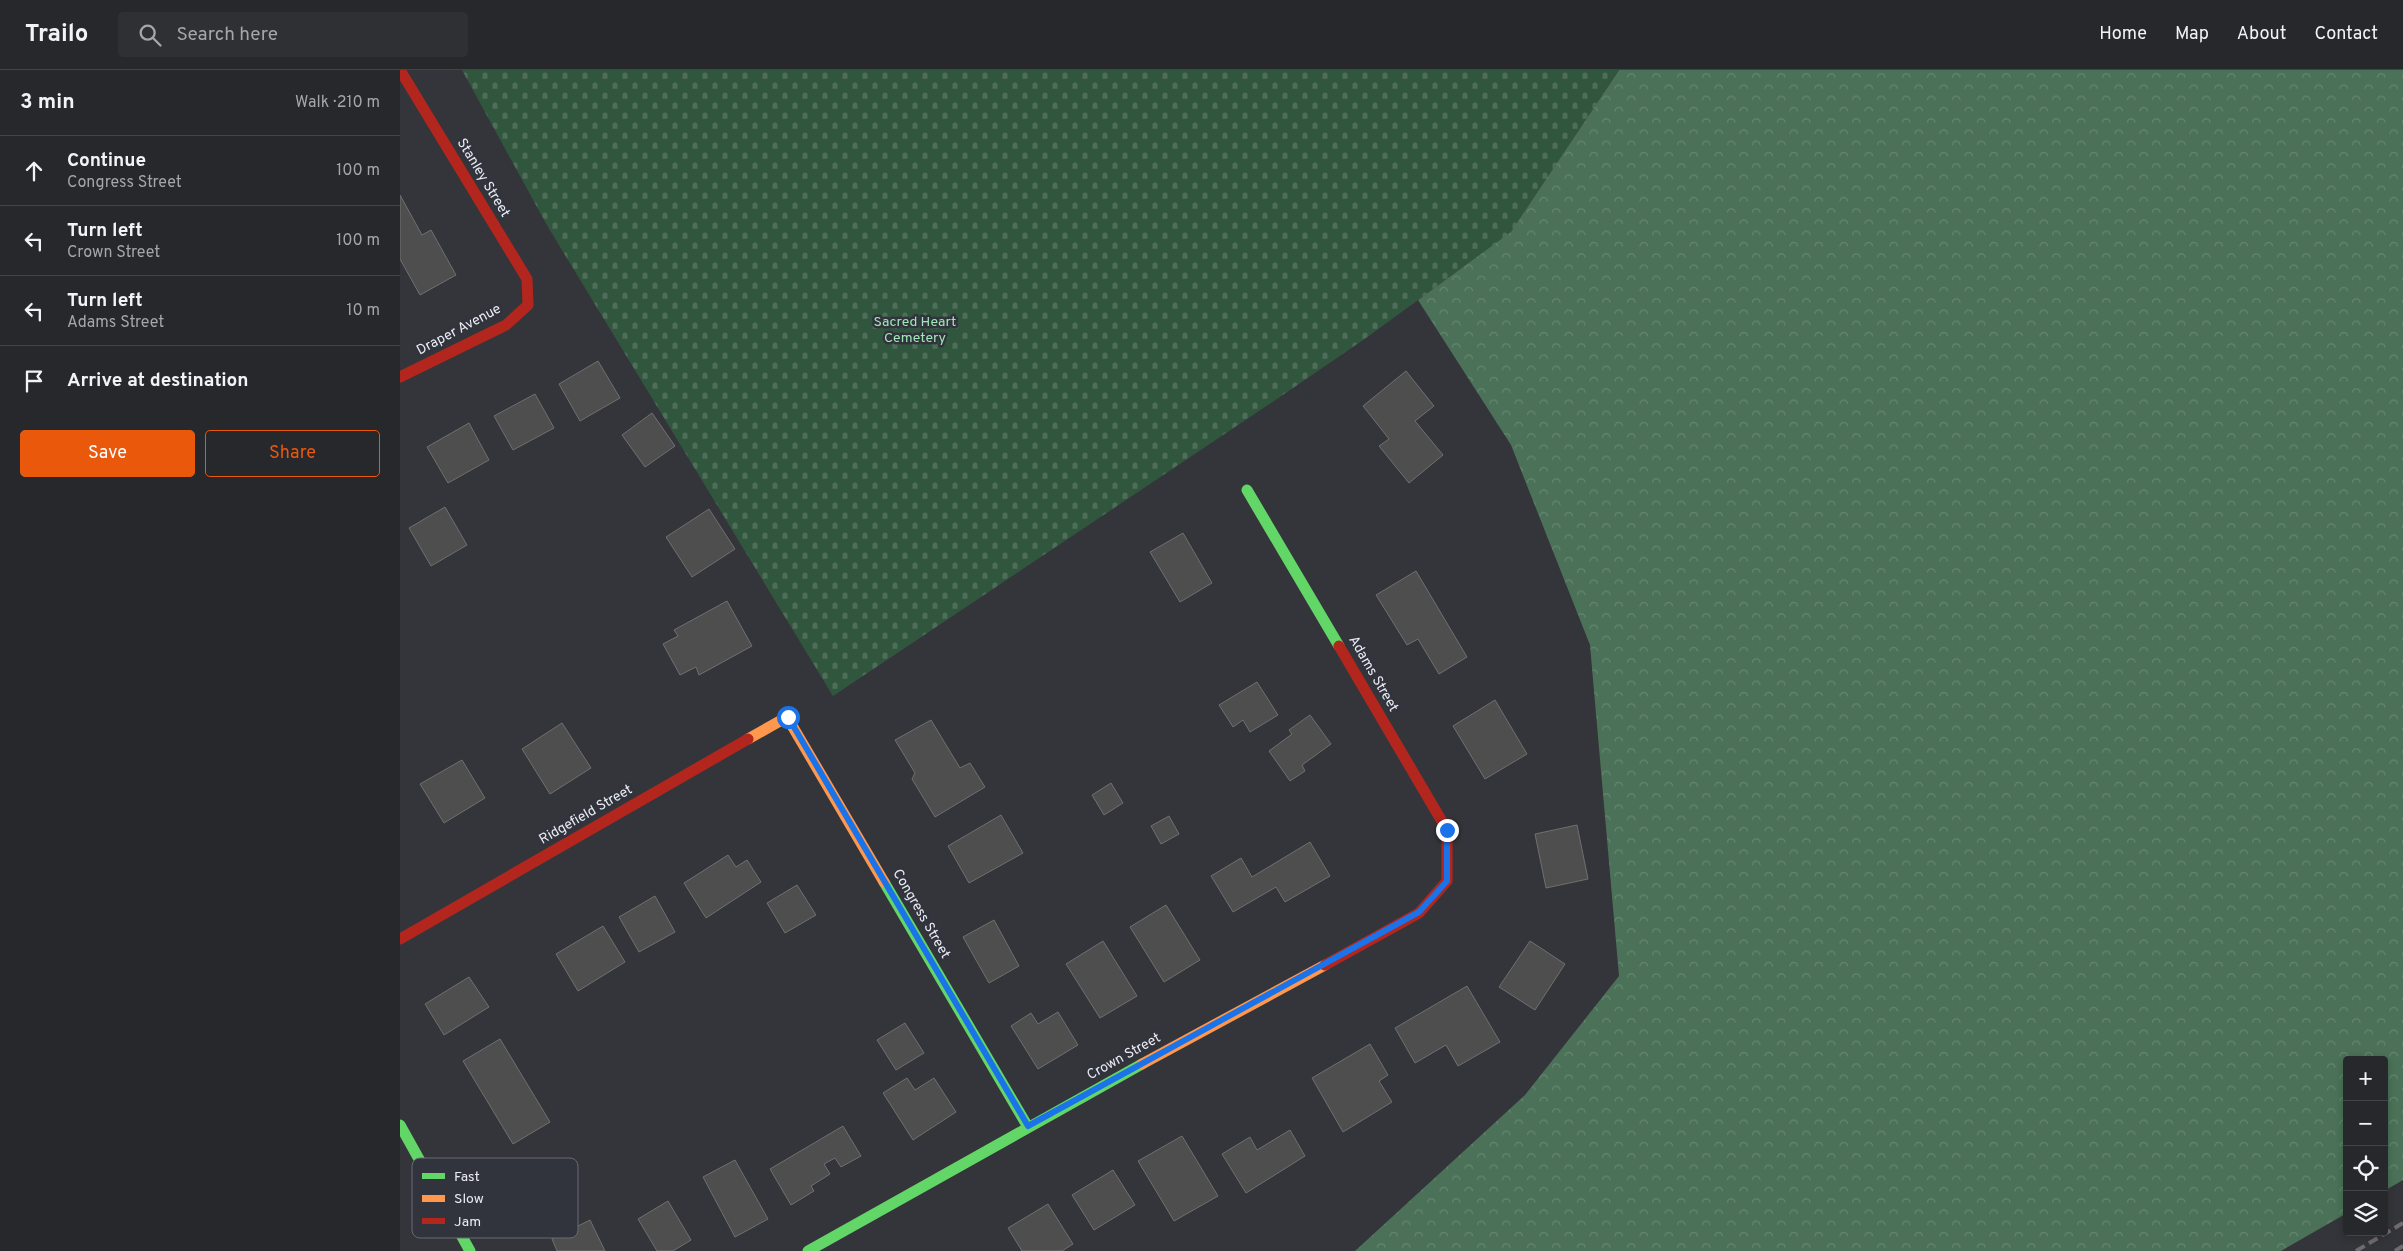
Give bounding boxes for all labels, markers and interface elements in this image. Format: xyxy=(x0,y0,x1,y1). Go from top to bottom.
search box xyxy=(118,12,468,57)
text: Trailo xyxy=(25,20,88,50)
icon: search xyxy=(136,21,164,49)
text: Search here xyxy=(176,23,278,47)
text: Home xyxy=(2099,23,2147,46)
text: Map xyxy=(2175,23,2209,46)
text: About xyxy=(2237,23,2286,46)
text: Contact xyxy=(2314,23,2378,46)
text: 3 min xyxy=(20,89,75,116)
text: Walk · 210 m xyxy=(295,93,380,113)
street label: Stanley Street xyxy=(453,135,513,221)
text: Continue xyxy=(67,149,146,173)
icon: ahead xyxy=(20,157,48,185)
text: 100 m xyxy=(336,161,380,181)
text: Congress Street xyxy=(67,173,182,193)
text: Turn left xyxy=(67,219,143,243)
icon: left xyxy=(20,227,48,255)
text: 100 m xyxy=(336,231,380,251)
text: Crown Street xyxy=(67,243,160,263)
text: Turn left xyxy=(67,289,143,313)
icon: left xyxy=(20,297,48,325)
text: 10 m xyxy=(346,301,380,321)
street label: Draper Avenue xyxy=(414,301,504,359)
text: Adams Street xyxy=(67,313,164,333)
park label: Sacred Heart Cemetery xyxy=(874,314,956,347)
icon: arrive xyxy=(20,367,48,395)
text: Arrive at destination xyxy=(67,369,248,393)
button: Save xyxy=(20,430,195,477)
button: Share xyxy=(205,430,380,477)
street label: Adams Street xyxy=(1344,633,1402,715)
route start xyxy=(777,706,800,729)
street label: Ridgefield Street xyxy=(536,781,636,849)
route end xyxy=(1436,819,1459,842)
street label: Congress Street xyxy=(889,866,953,962)
street label: Crown Street xyxy=(1084,1030,1164,1084)
map controls xyxy=(2343,1056,2388,1236)
button: + xyxy=(2343,1056,2388,1101)
button: − xyxy=(2343,1101,2388,1146)
button: locate xyxy=(2343,1146,2388,1191)
legend xyxy=(412,1158,578,1238)
text: Fast xyxy=(454,1169,480,1186)
text: Slow xyxy=(454,1191,484,1208)
button: layers xyxy=(2343,1191,2388,1236)
text: Jam xyxy=(454,1214,481,1231)

